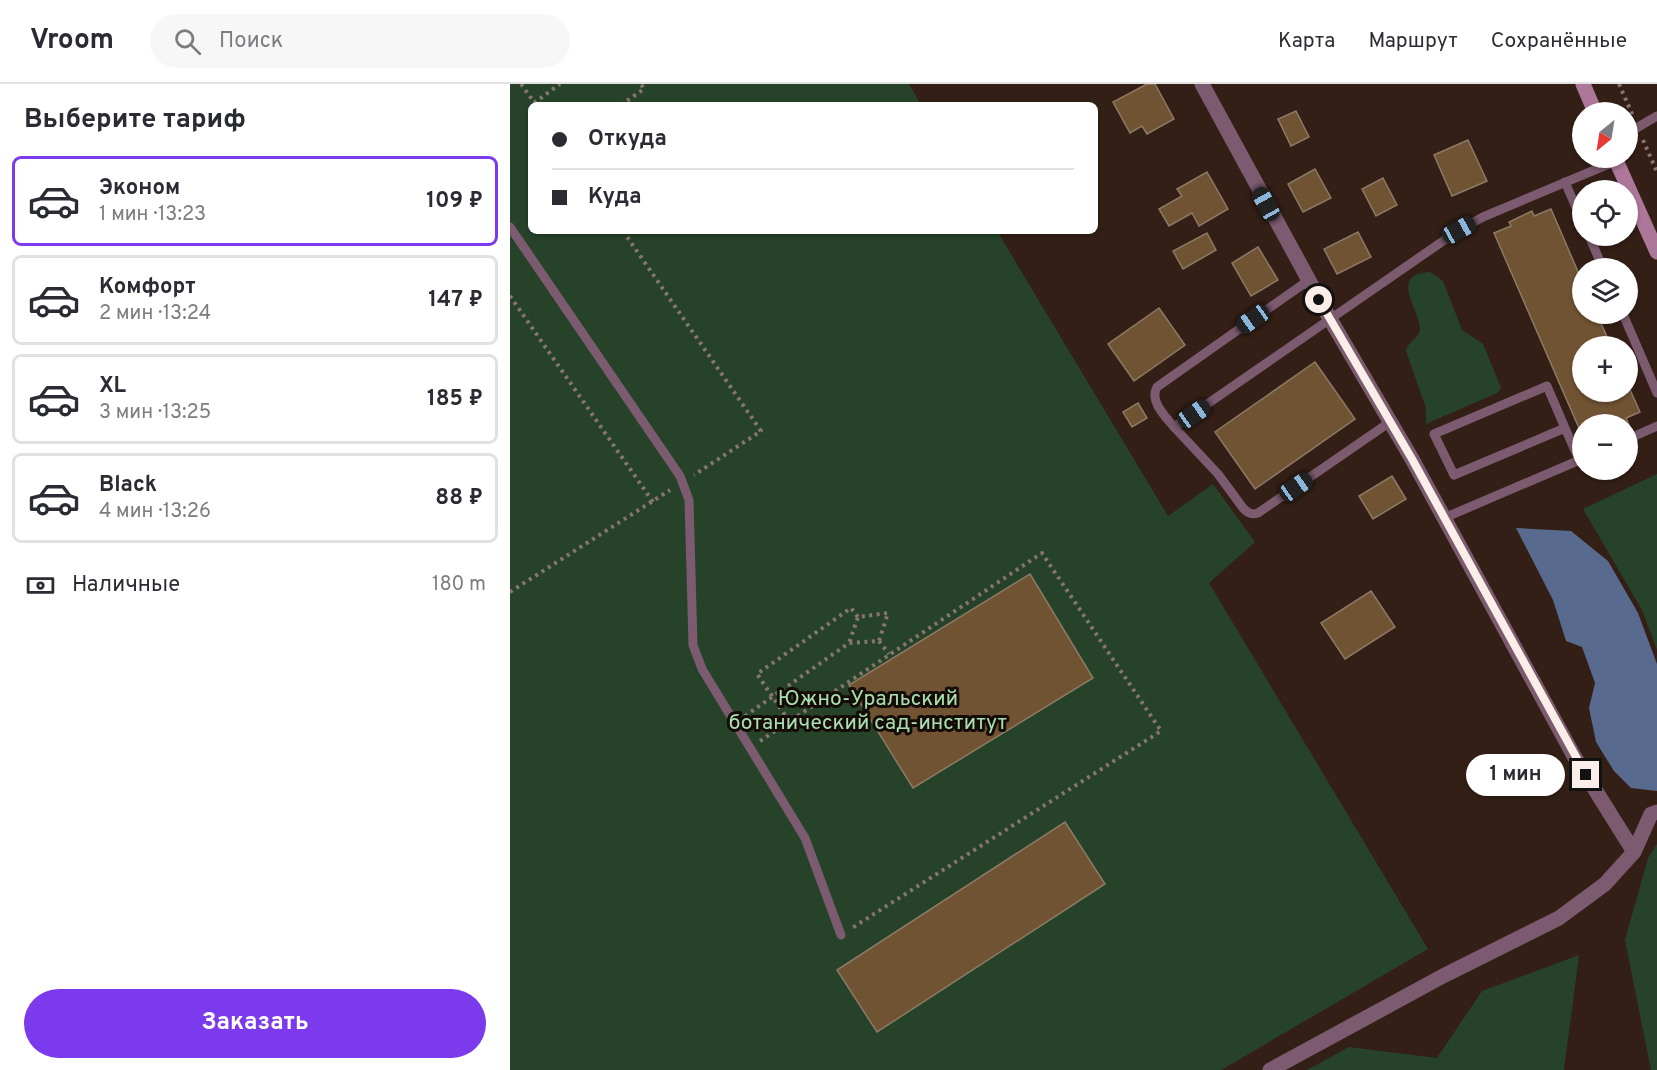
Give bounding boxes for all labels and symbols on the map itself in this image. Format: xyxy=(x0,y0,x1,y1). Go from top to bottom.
north arrow xyxy=(1572,102,1638,168)
car xyxy=(1249,184,1283,224)
car xyxy=(1439,213,1479,247)
route start xyxy=(1305,286,1332,313)
car xyxy=(1233,301,1273,337)
car xyxy=(1174,396,1214,432)
car xyxy=(1276,469,1316,505)
park label: Южно-Уральский ботанический сад-институт xyxy=(729,686,1007,737)
callout: 1 мин xyxy=(1466,754,1565,796)
route end xyxy=(1572,761,1599,788)

